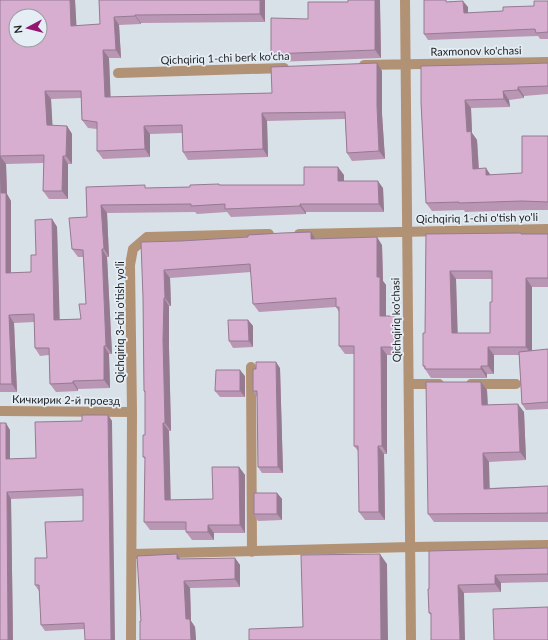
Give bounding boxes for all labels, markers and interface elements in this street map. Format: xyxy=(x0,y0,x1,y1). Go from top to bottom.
north arrow xyxy=(8,8,48,48)
text: N xyxy=(11,24,25,34)
street label: Raxmonov ko'chasi xyxy=(430,43,522,58)
street label: Qichqiriq 1-chi berk ko'cha xyxy=(160,49,290,66)
street label: Qichqiriq 1-chi o'tish yo'li xyxy=(416,210,538,225)
street label: Qichqiriq 3-chi o'tish yo'li xyxy=(113,261,126,383)
street label: Qichqiriq ko'chasi xyxy=(388,277,403,362)
street label: Кичкирик 2-й проезд xyxy=(12,392,120,407)

